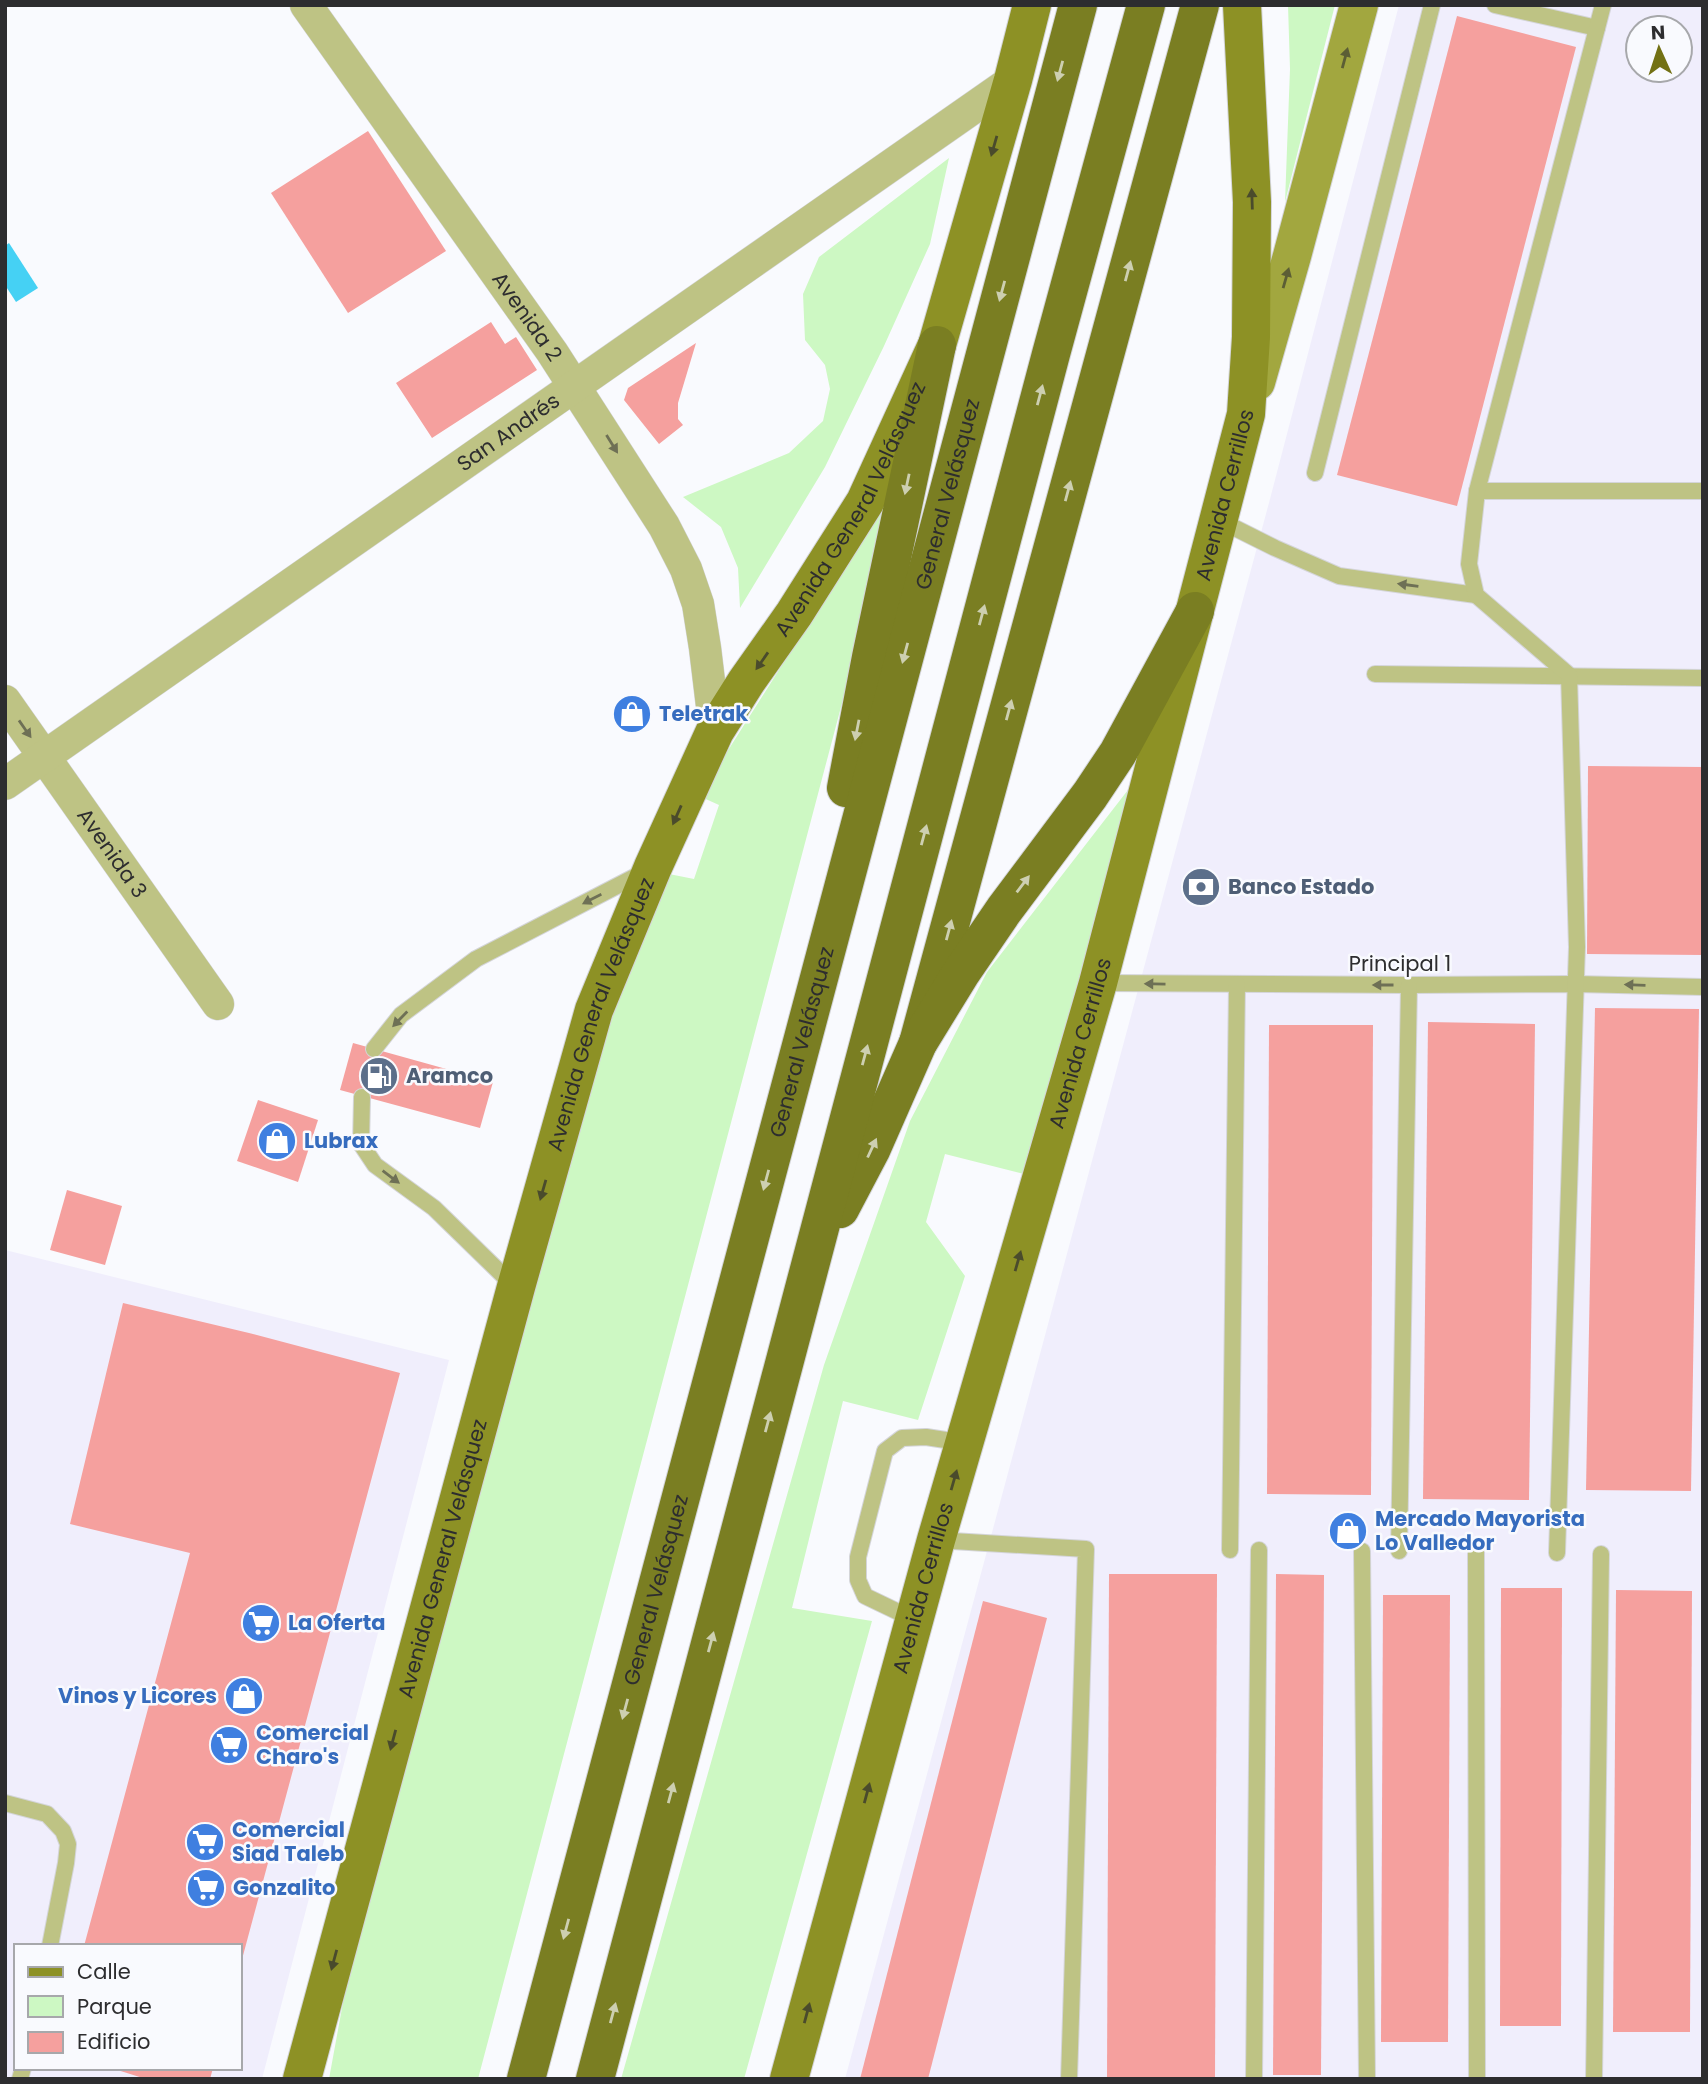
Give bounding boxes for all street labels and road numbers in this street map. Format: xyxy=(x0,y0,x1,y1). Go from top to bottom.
street label: Avenida 2 xyxy=(486,266,569,367)
street label: Avenida General Velásquez xyxy=(768,377,932,642)
street label: San Andrés xyxy=(451,386,565,478)
street label: General Velásquez xyxy=(908,395,987,593)
street label: Avenida Cerrillos xyxy=(1188,406,1261,584)
street label: Avenida 3 xyxy=(71,802,154,904)
street label: Avenida General Velásquez xyxy=(540,873,661,1155)
street label: General Velásquez xyxy=(762,943,841,1141)
street label: Principal 1 xyxy=(1349,949,1451,978)
street label: Avenida Cerrillos xyxy=(1041,955,1118,1132)
street label: Avenida General Velásquez xyxy=(391,1416,494,1701)
street label: General Velásquez xyxy=(616,1491,695,1689)
street label: Avenida Cerrillos xyxy=(885,1499,960,1677)

